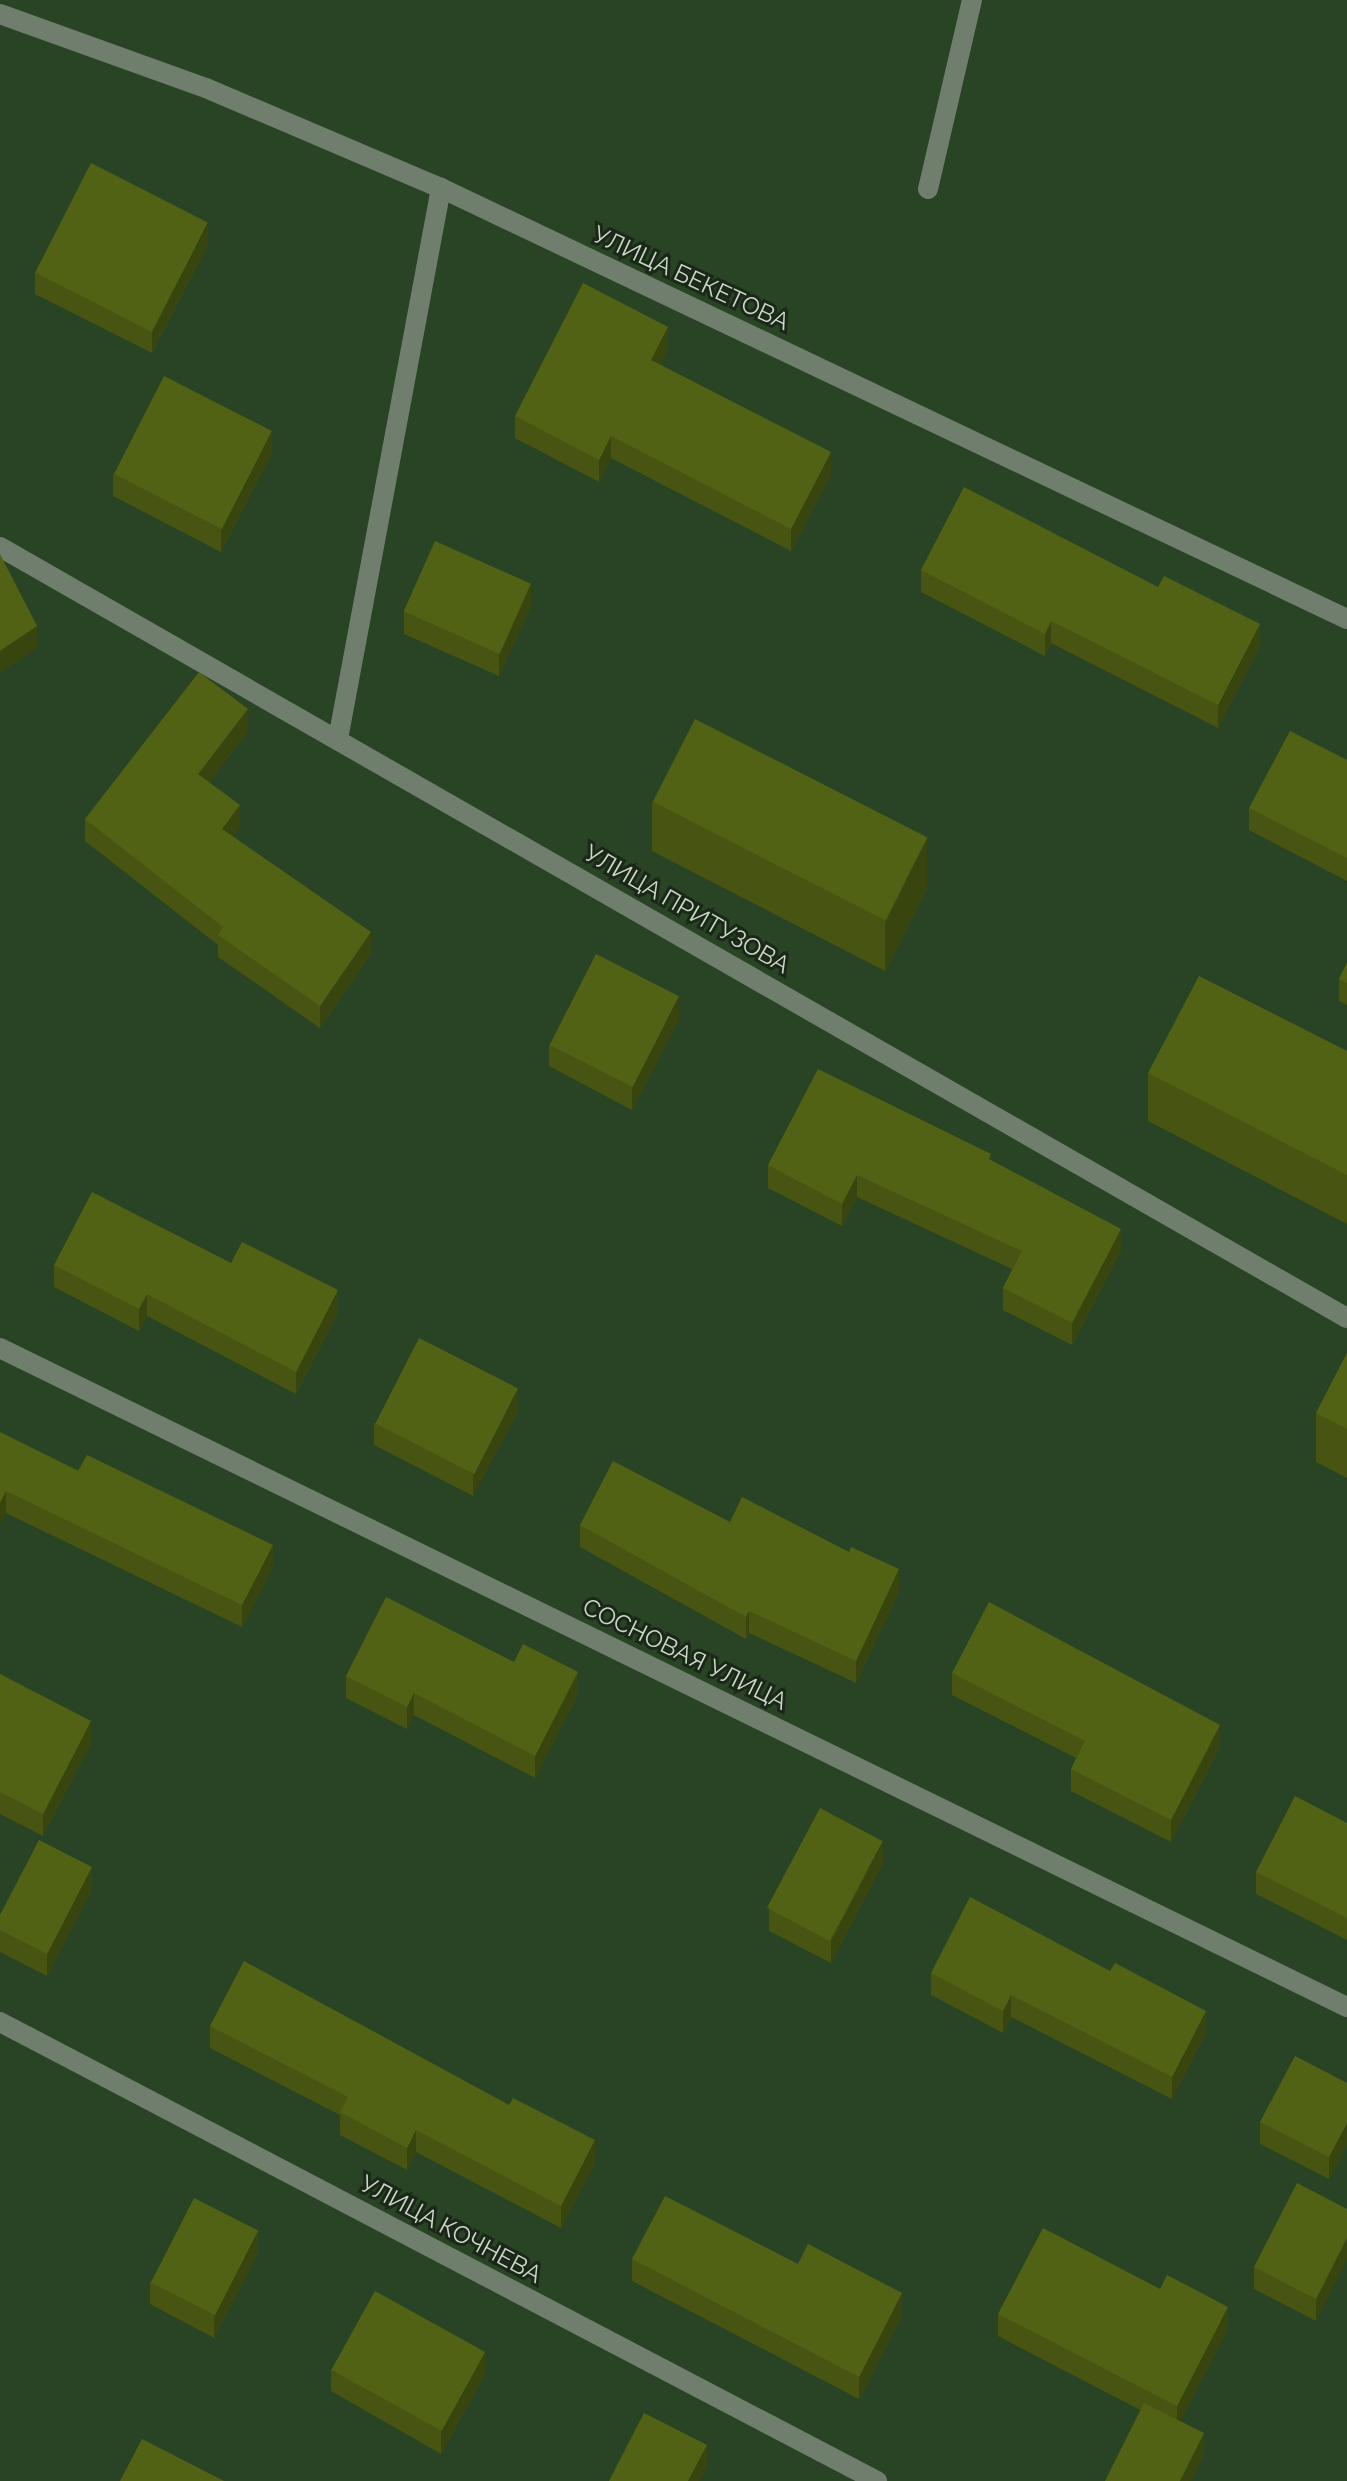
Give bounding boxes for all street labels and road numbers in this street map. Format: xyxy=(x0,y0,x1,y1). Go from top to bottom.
street label: УЛИЦА БЕКЕТОВА xyxy=(588,220,794,336)
street label: УЛИЦА ПРИТУЗОВА xyxy=(579,838,795,980)
street label: СОСНОВАЯ УЛИЦА xyxy=(578,1592,792,1716)
street label: УЛИЦА КОЧНЕВА xyxy=(355,2169,547,2289)

